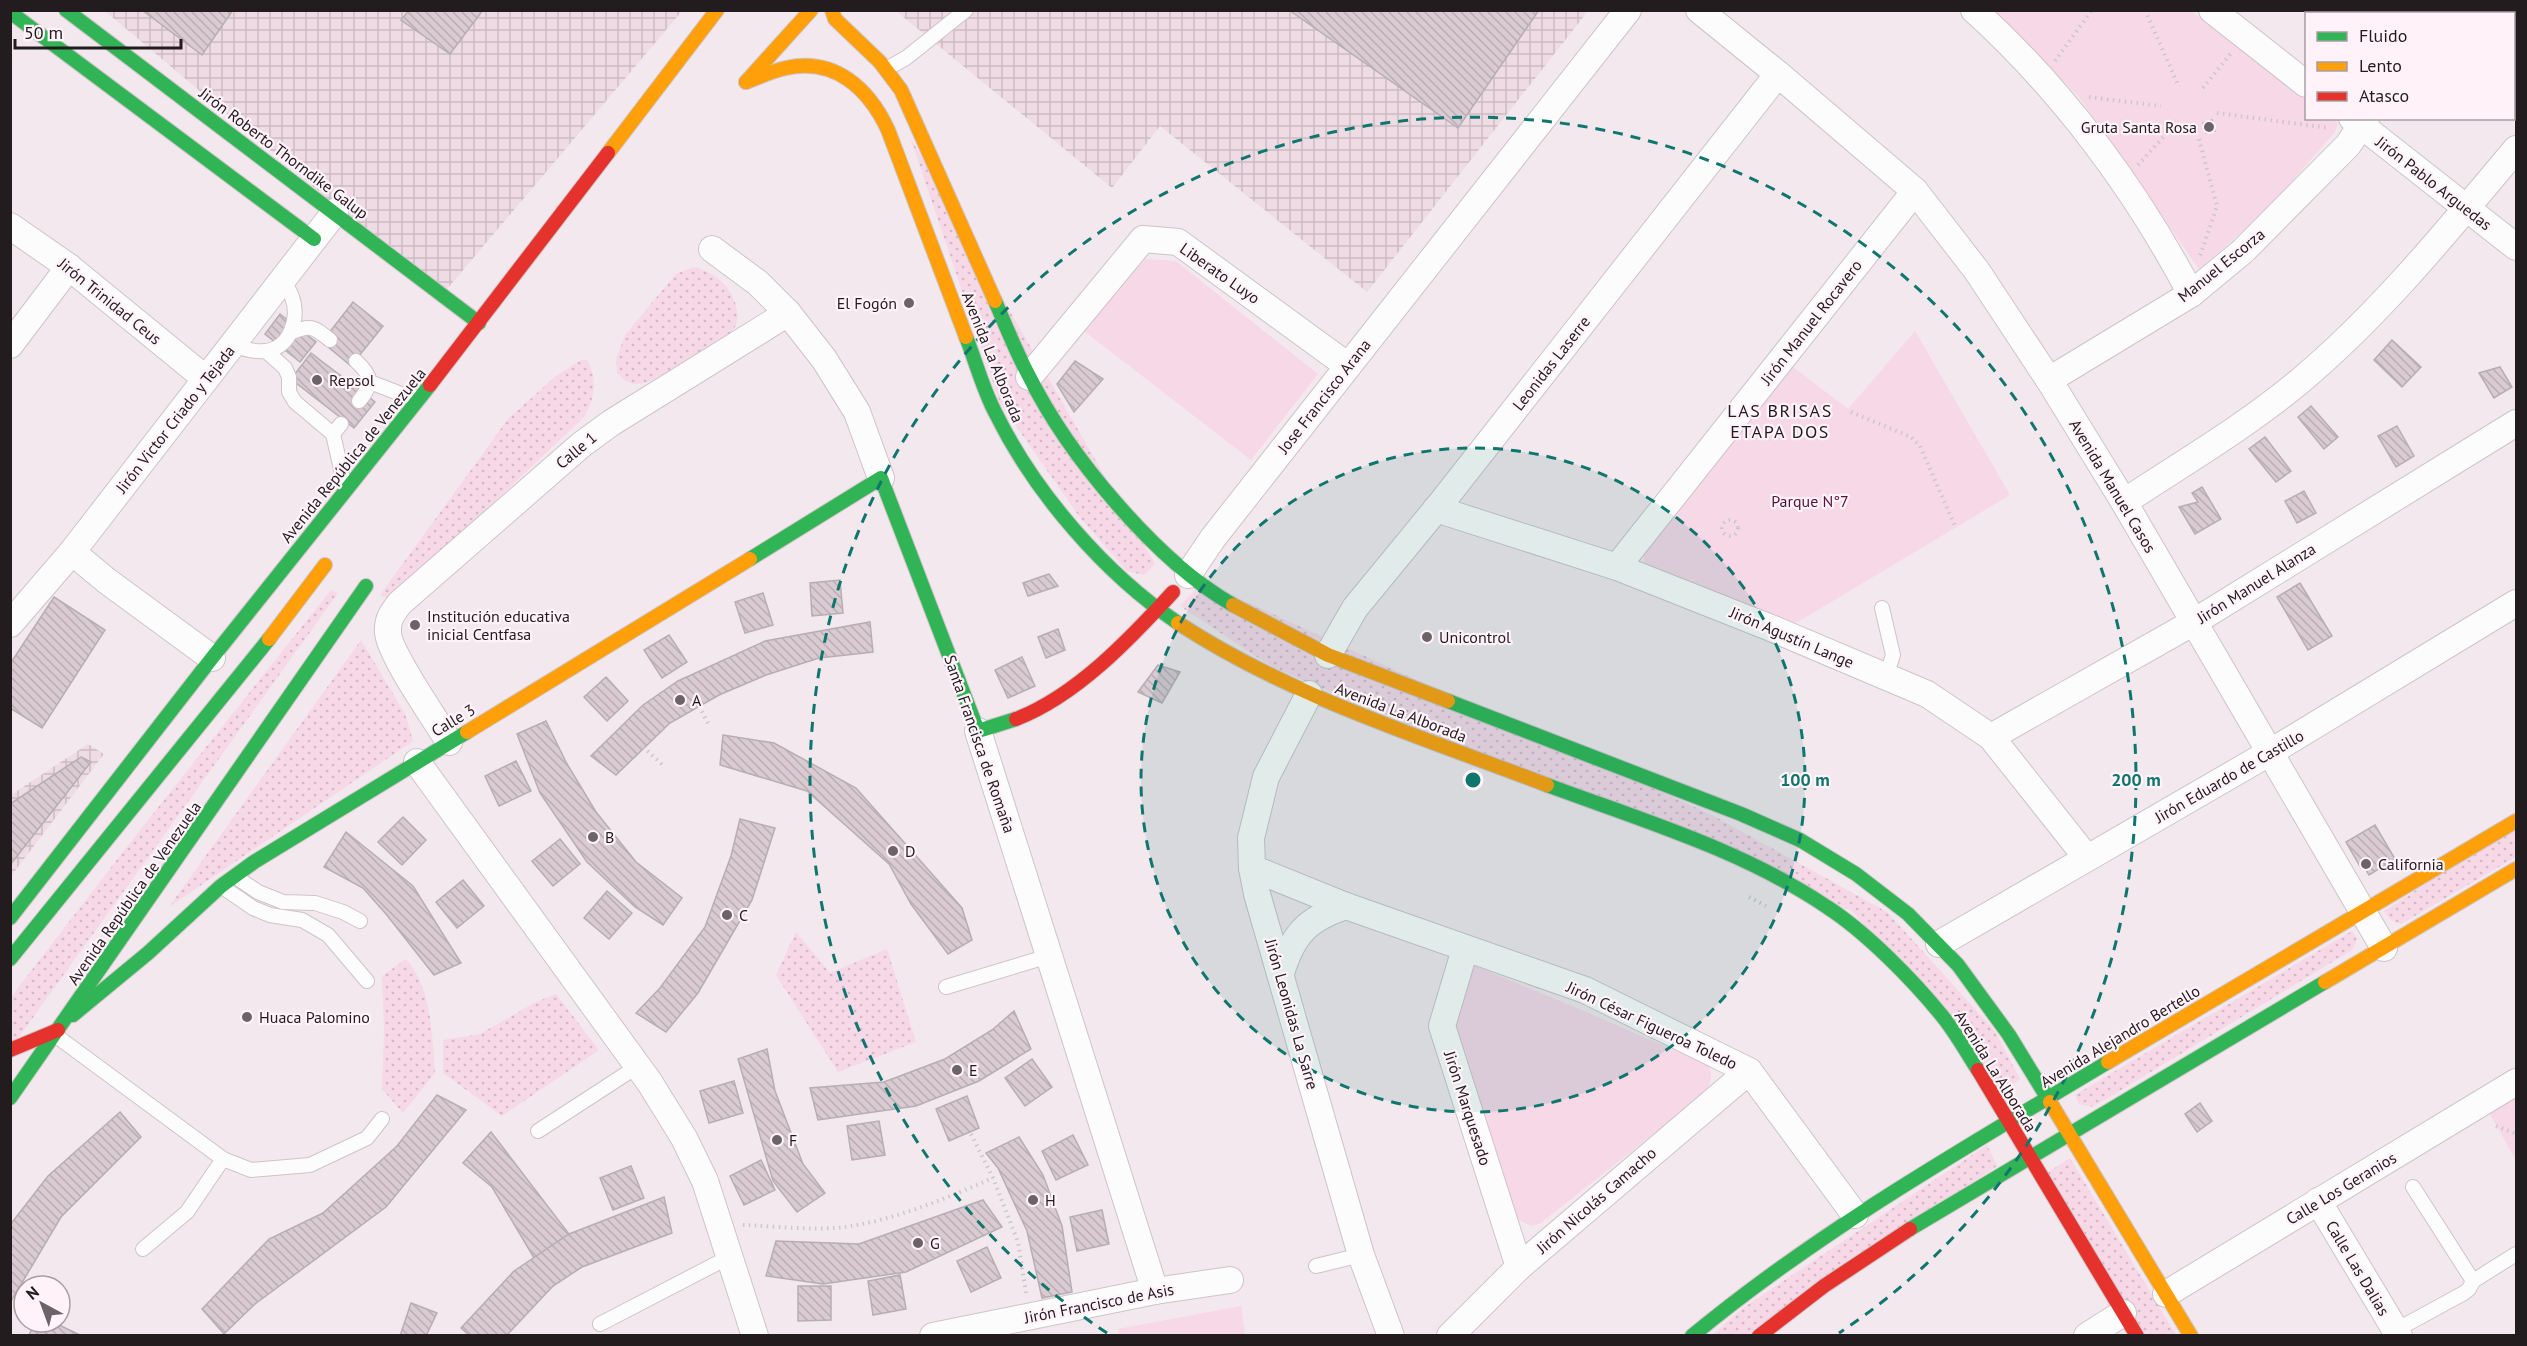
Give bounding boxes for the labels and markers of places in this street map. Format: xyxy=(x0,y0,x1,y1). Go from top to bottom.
place label: Gruta Santa Rosa xyxy=(2081,117,2197,137)
marker: Gruta Santa Rosa xyxy=(2202,120,2216,134)
place label: El Fogón xyxy=(837,293,897,313)
marker: El Fogón xyxy=(902,296,916,310)
place label: Repsol xyxy=(329,370,375,390)
marker: Repsol xyxy=(310,373,324,387)
place label: Institución educativa inicial Centfasa xyxy=(427,606,570,644)
marker: Institución educativa inicial Centfasa xyxy=(408,618,422,632)
place label: Unicontrol xyxy=(1439,627,1511,647)
marker: Unicontrol xyxy=(1420,630,1434,644)
place label: A xyxy=(692,690,702,710)
marker: A xyxy=(673,693,687,707)
centre of rings xyxy=(1463,770,1483,790)
place label: B xyxy=(605,827,614,847)
marker: B xyxy=(586,830,600,844)
place label: D xyxy=(905,841,915,861)
marker: D xyxy=(886,844,900,858)
place label: California xyxy=(2378,854,2444,874)
marker: California xyxy=(2359,857,2373,871)
place label: C xyxy=(739,905,748,925)
marker: C xyxy=(720,908,734,922)
place label: Huaca Palomino xyxy=(259,1007,370,1027)
marker: Huaca Palomino xyxy=(240,1010,254,1024)
place label: E xyxy=(969,1060,978,1080)
marker: E xyxy=(950,1063,964,1077)
place label: F xyxy=(789,1130,797,1150)
marker: F xyxy=(770,1133,784,1147)
place label: H xyxy=(1045,1190,1056,1210)
marker: H xyxy=(1026,1193,1040,1207)
place label: G xyxy=(930,1233,940,1253)
marker: G xyxy=(911,1236,925,1250)

